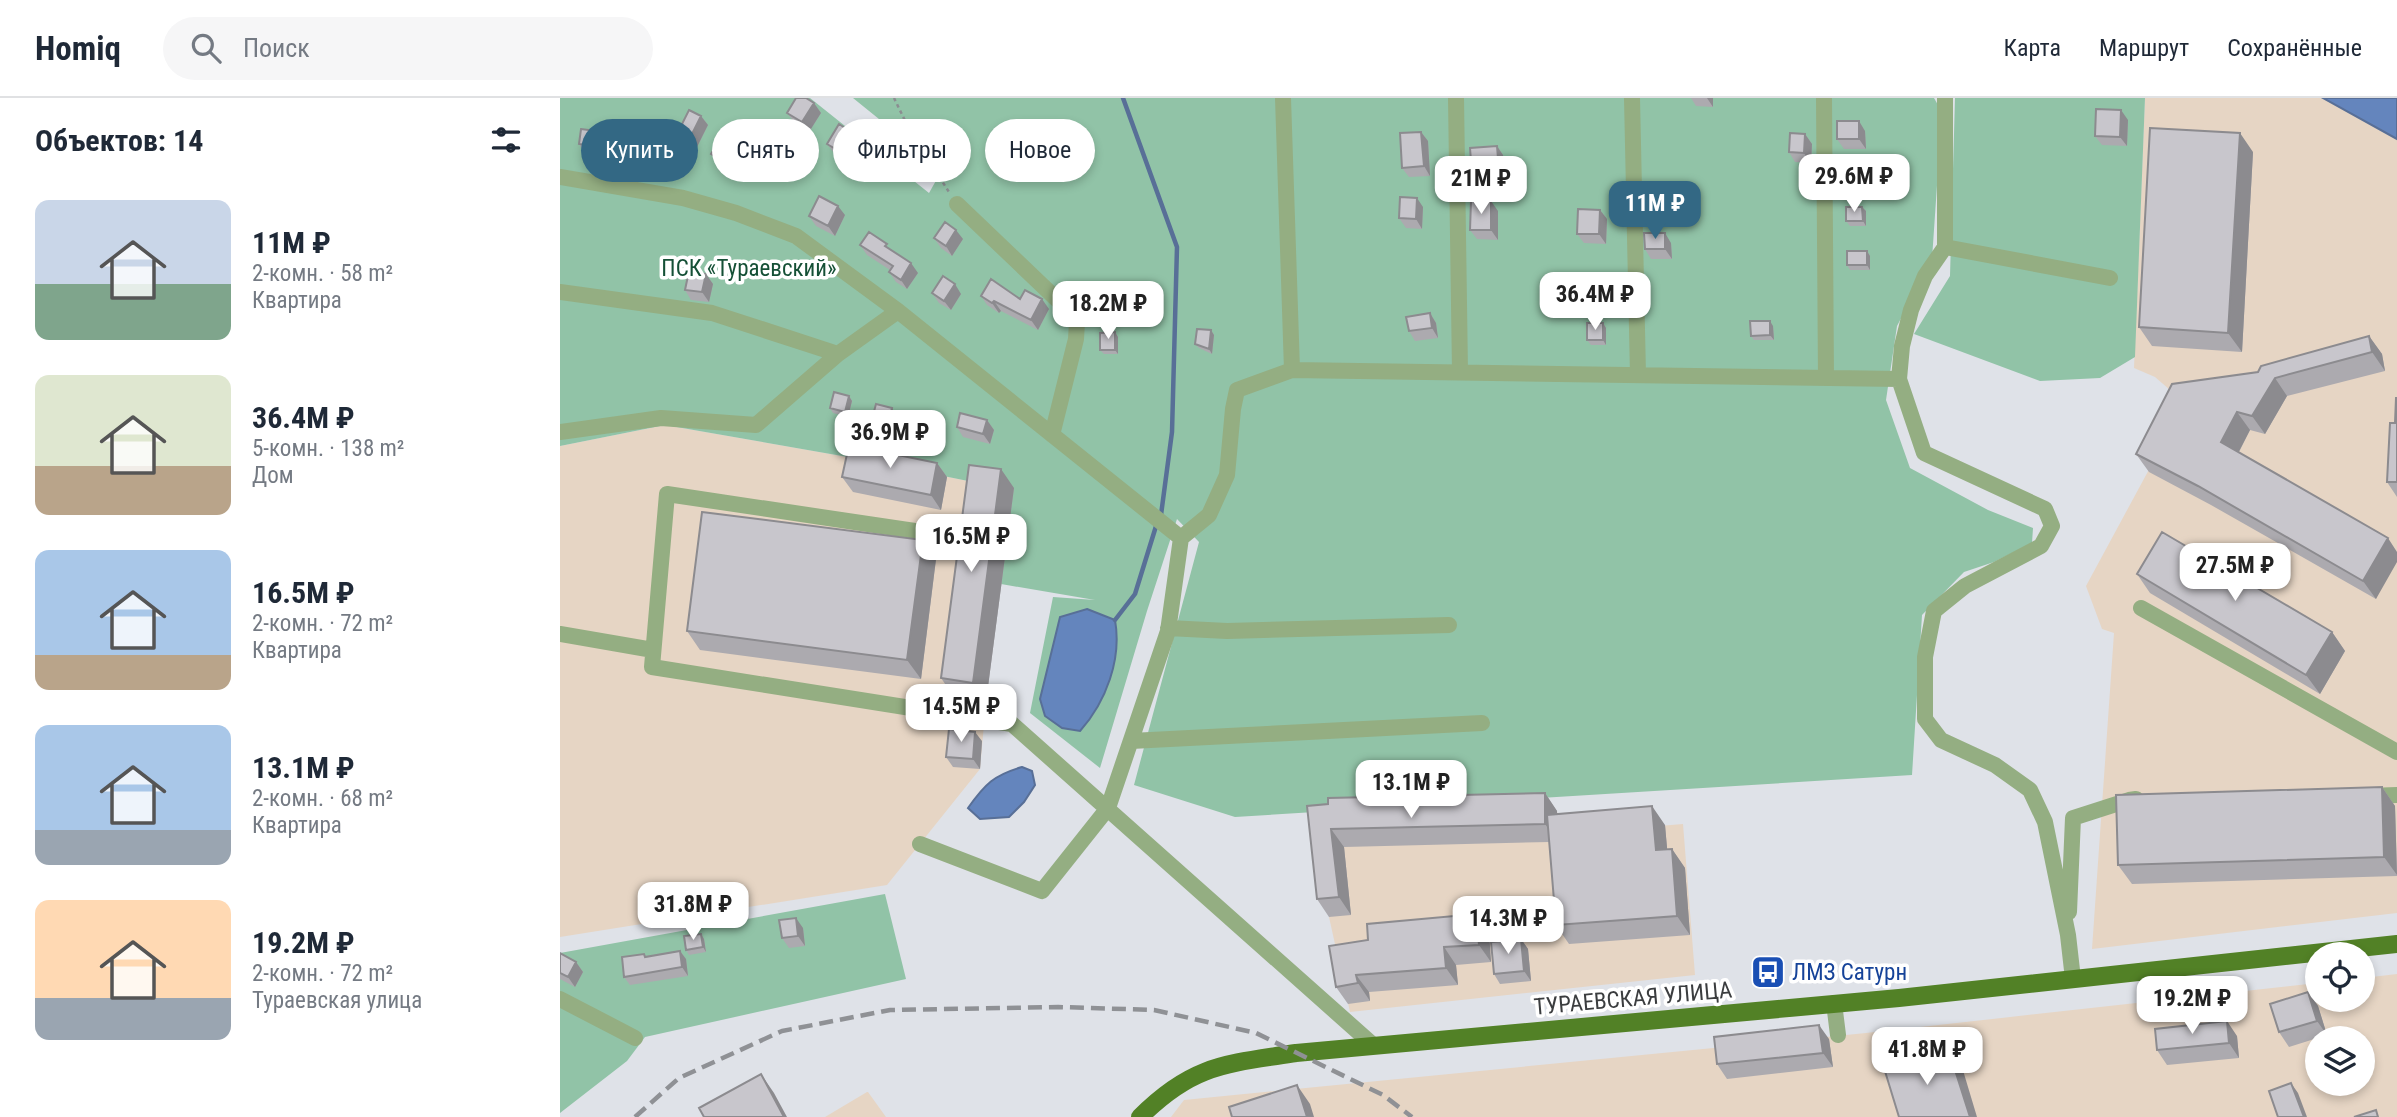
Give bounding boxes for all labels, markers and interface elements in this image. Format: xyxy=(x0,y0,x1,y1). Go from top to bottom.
search box xyxy=(163,17,653,80)
text: Homiq xyxy=(35,29,121,68)
icon: search xyxy=(187,29,225,67)
text: Поиск xyxy=(243,33,310,63)
text: Карта xyxy=(2004,34,2061,62)
text: Маршрут xyxy=(2099,34,2189,62)
text: Сохранённые xyxy=(2227,34,2362,62)
chip: Купить xyxy=(581,119,698,182)
chip: Снять xyxy=(712,119,819,182)
chip: Фильтры xyxy=(833,119,971,182)
chip: Новое xyxy=(985,119,1095,182)
icon: filters xyxy=(487,121,525,159)
text: Объектов: 14 xyxy=(35,123,203,158)
pin: 29.6M ₽ xyxy=(1789,155,1919,214)
pin: 21M ₽ xyxy=(1432,156,1530,216)
text: 29.6M ₽ xyxy=(1815,163,1893,190)
text: 21M ₽ xyxy=(1451,165,1511,192)
pin: 11M ₽ xyxy=(1606,181,1704,241)
text: 11M ₽ xyxy=(1625,190,1685,217)
text: 11M ₽ xyxy=(252,225,331,260)
icon: home xyxy=(91,228,175,312)
park label: ПСК «Тураевский» xyxy=(661,255,837,282)
text: 2-комн. · 58 m² xyxy=(252,260,393,287)
pin: 36.4M ₽ xyxy=(1530,272,1660,332)
text: 36.4M ₽ xyxy=(1556,281,1634,308)
pin: 18.2M ₽ xyxy=(1043,282,1173,341)
text: Квартира xyxy=(252,287,342,314)
text: 18.2M ₽ xyxy=(1069,290,1147,317)
text: 36.4M ₽ xyxy=(252,400,355,435)
icon: home xyxy=(91,403,175,487)
pin: 36.9M ₽ xyxy=(825,410,955,470)
text: 36.9M ₽ xyxy=(851,419,929,446)
text: 5-комн. · 138 m² xyxy=(252,435,404,462)
text: Дом xyxy=(252,462,294,489)
pin: 16.5M ₽ xyxy=(906,514,1036,574)
text: 16.5M ₽ xyxy=(932,523,1010,550)
pin: 27.5M ₽ xyxy=(2170,544,2300,603)
text: 27.5M ₽ xyxy=(2196,552,2274,579)
text: 16.5M ₽ xyxy=(252,575,355,610)
icon: home xyxy=(91,578,175,662)
text: 2-комн. · 72 m² xyxy=(252,610,393,637)
text: Квартира xyxy=(252,637,342,664)
pin: 14.5M ₽ xyxy=(896,684,1026,744)
text: 14.5M ₽ xyxy=(922,693,1000,720)
text: 13.1M ₽ xyxy=(252,750,355,785)
icon: home xyxy=(91,753,175,837)
pin: 13.1M ₽ xyxy=(1346,760,1476,820)
text: 13.1M ₽ xyxy=(1372,769,1450,796)
text: 2-комн. · 68 m² xyxy=(252,785,393,812)
text: Квартира xyxy=(252,812,342,839)
pin: 31.8M ₽ xyxy=(628,882,758,942)
text: 31.8M ₽ xyxy=(654,891,732,918)
pin: 14.3M ₽ xyxy=(1443,896,1573,956)
text: 14.3M ₽ xyxy=(1469,905,1547,932)
text: 19.2M ₽ xyxy=(252,925,355,960)
icon: home xyxy=(91,928,175,1012)
map controls xyxy=(2305,942,2375,1096)
button: locate xyxy=(2305,942,2375,1012)
bus stop icon: ЛМЗ Сатурн xyxy=(1749,953,1787,991)
place label: ЛМЗ Сатурн xyxy=(1792,959,1907,986)
text: 2-комн. · 72 m² xyxy=(252,960,393,987)
street label: ТУРАЕВСКАЯ УЛИЦА xyxy=(1533,976,1733,1021)
pin: 19.2M ₽ xyxy=(2127,976,2257,1036)
text: 19.2M ₽ xyxy=(2153,985,2231,1012)
text: Тураевская улица xyxy=(252,987,422,1014)
button: layers xyxy=(2305,1026,2375,1096)
pin: 41.8M ₽ xyxy=(1862,1028,1992,1087)
text: 41.8M ₽ xyxy=(1888,1036,1966,1063)

